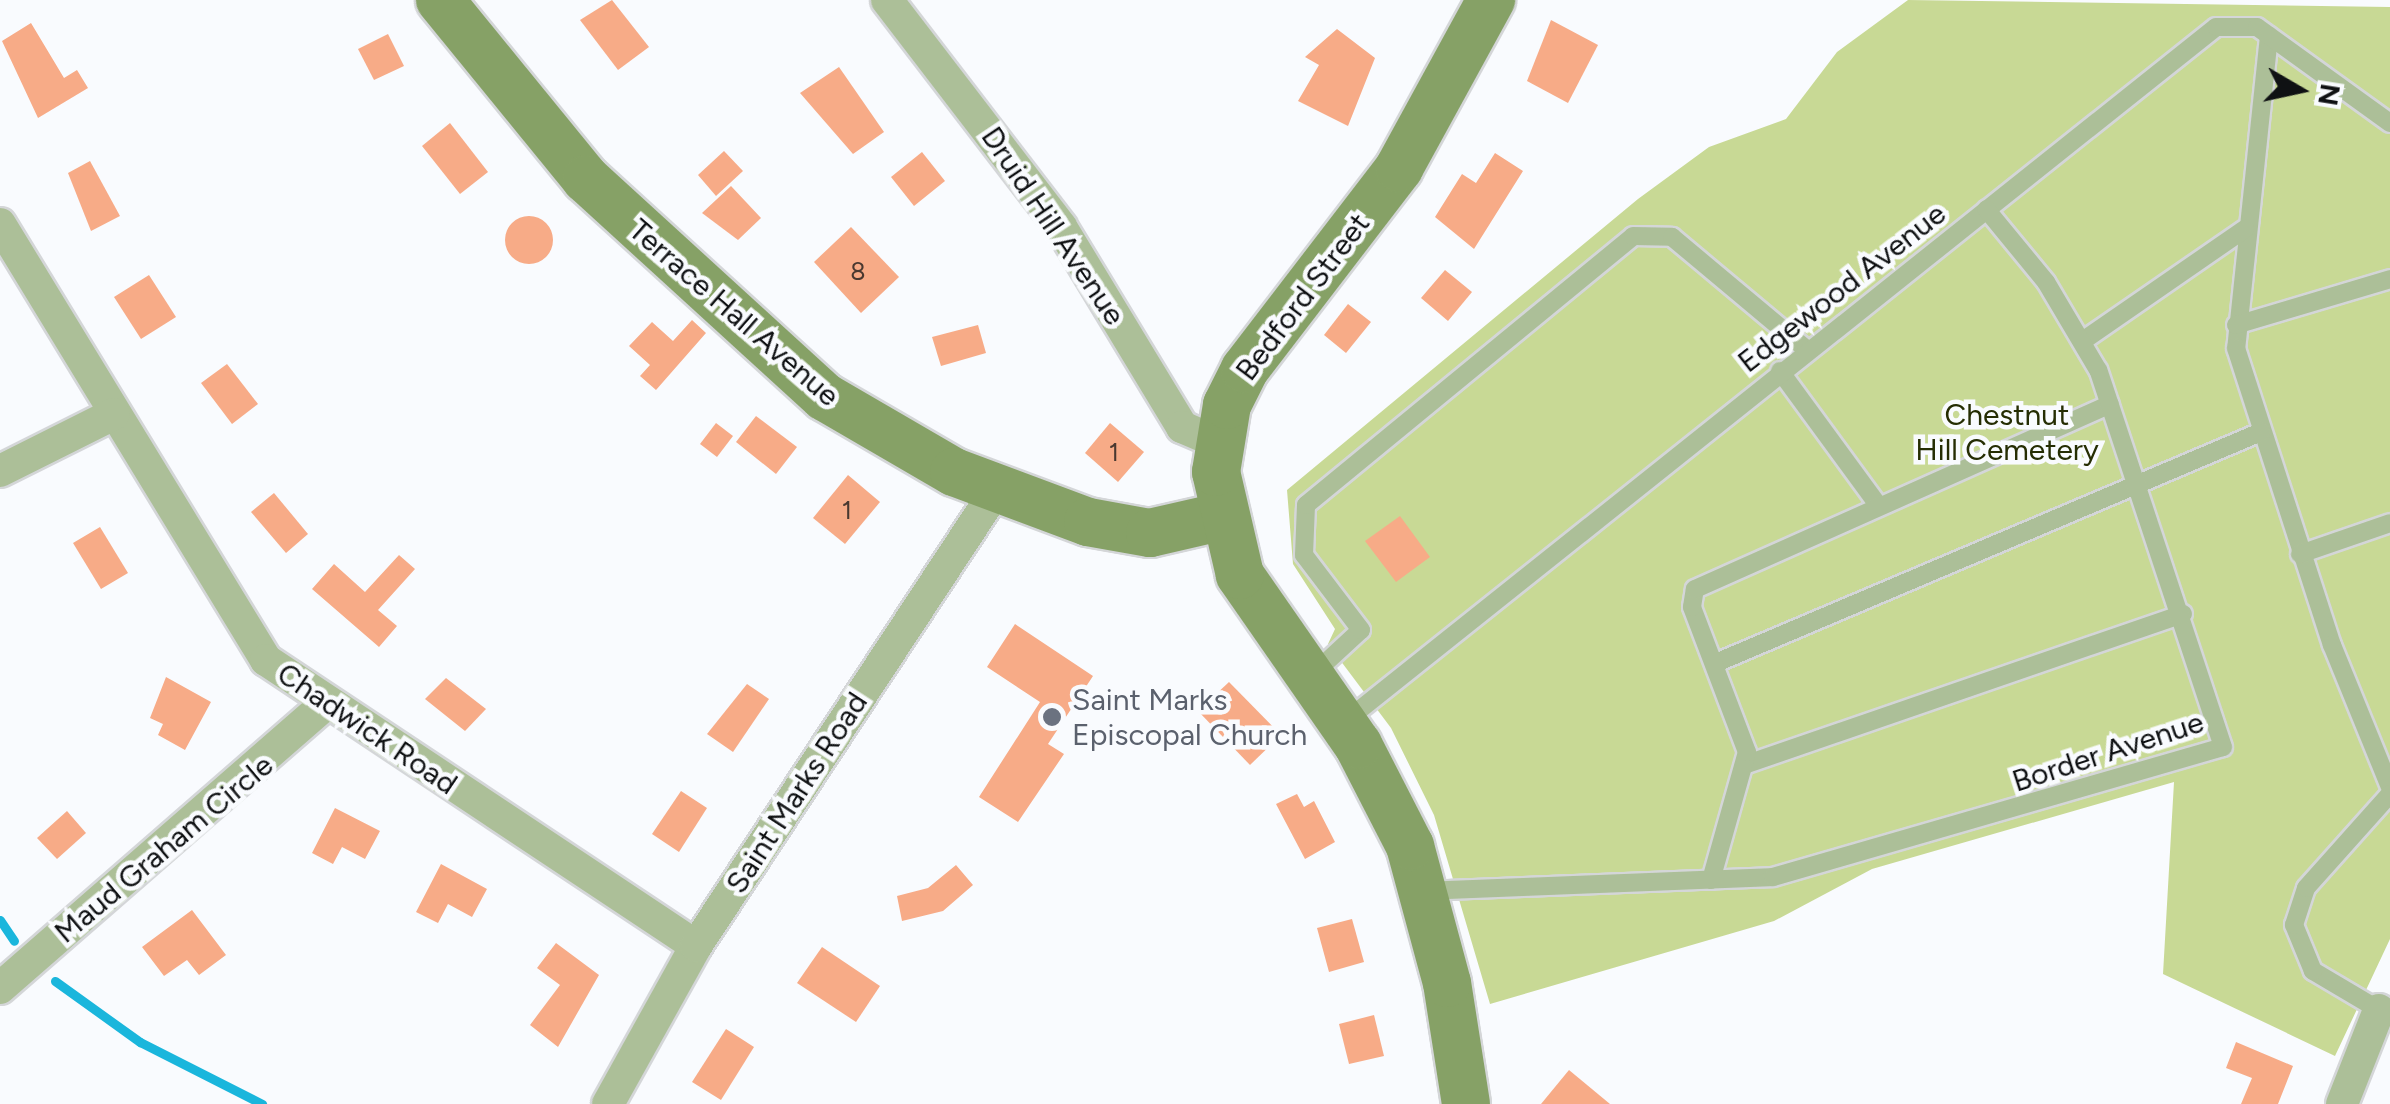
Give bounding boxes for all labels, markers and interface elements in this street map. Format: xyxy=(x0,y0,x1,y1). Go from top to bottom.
north arrow xyxy=(2250,40,2350,140)
text: N xyxy=(2311,81,2348,108)
street label: Druid Hill Avenue xyxy=(973,120,1133,332)
street label: Edgewood Avenue xyxy=(1731,196,1953,380)
street label: Bedford Street xyxy=(1229,206,1377,388)
street label: Terrace Hall Avenue xyxy=(622,212,846,414)
house number: 8 xyxy=(850,256,866,286)
park label: Chestnut Hill Cemetery xyxy=(1915,397,2099,468)
house number: 1 xyxy=(1109,437,1119,467)
house number: 1 xyxy=(842,495,852,525)
street label: Chadwick Road xyxy=(270,656,464,802)
place label: Saint Marks Episcopal Church xyxy=(1072,682,1307,752)
street label: Saint Marks Road xyxy=(719,686,875,900)
street label: Border Avenue xyxy=(2008,704,2208,800)
marker: Saint Marks Episcopal Church xyxy=(1041,706,1063,728)
street label: Maud Graham Circle xyxy=(48,747,280,951)

